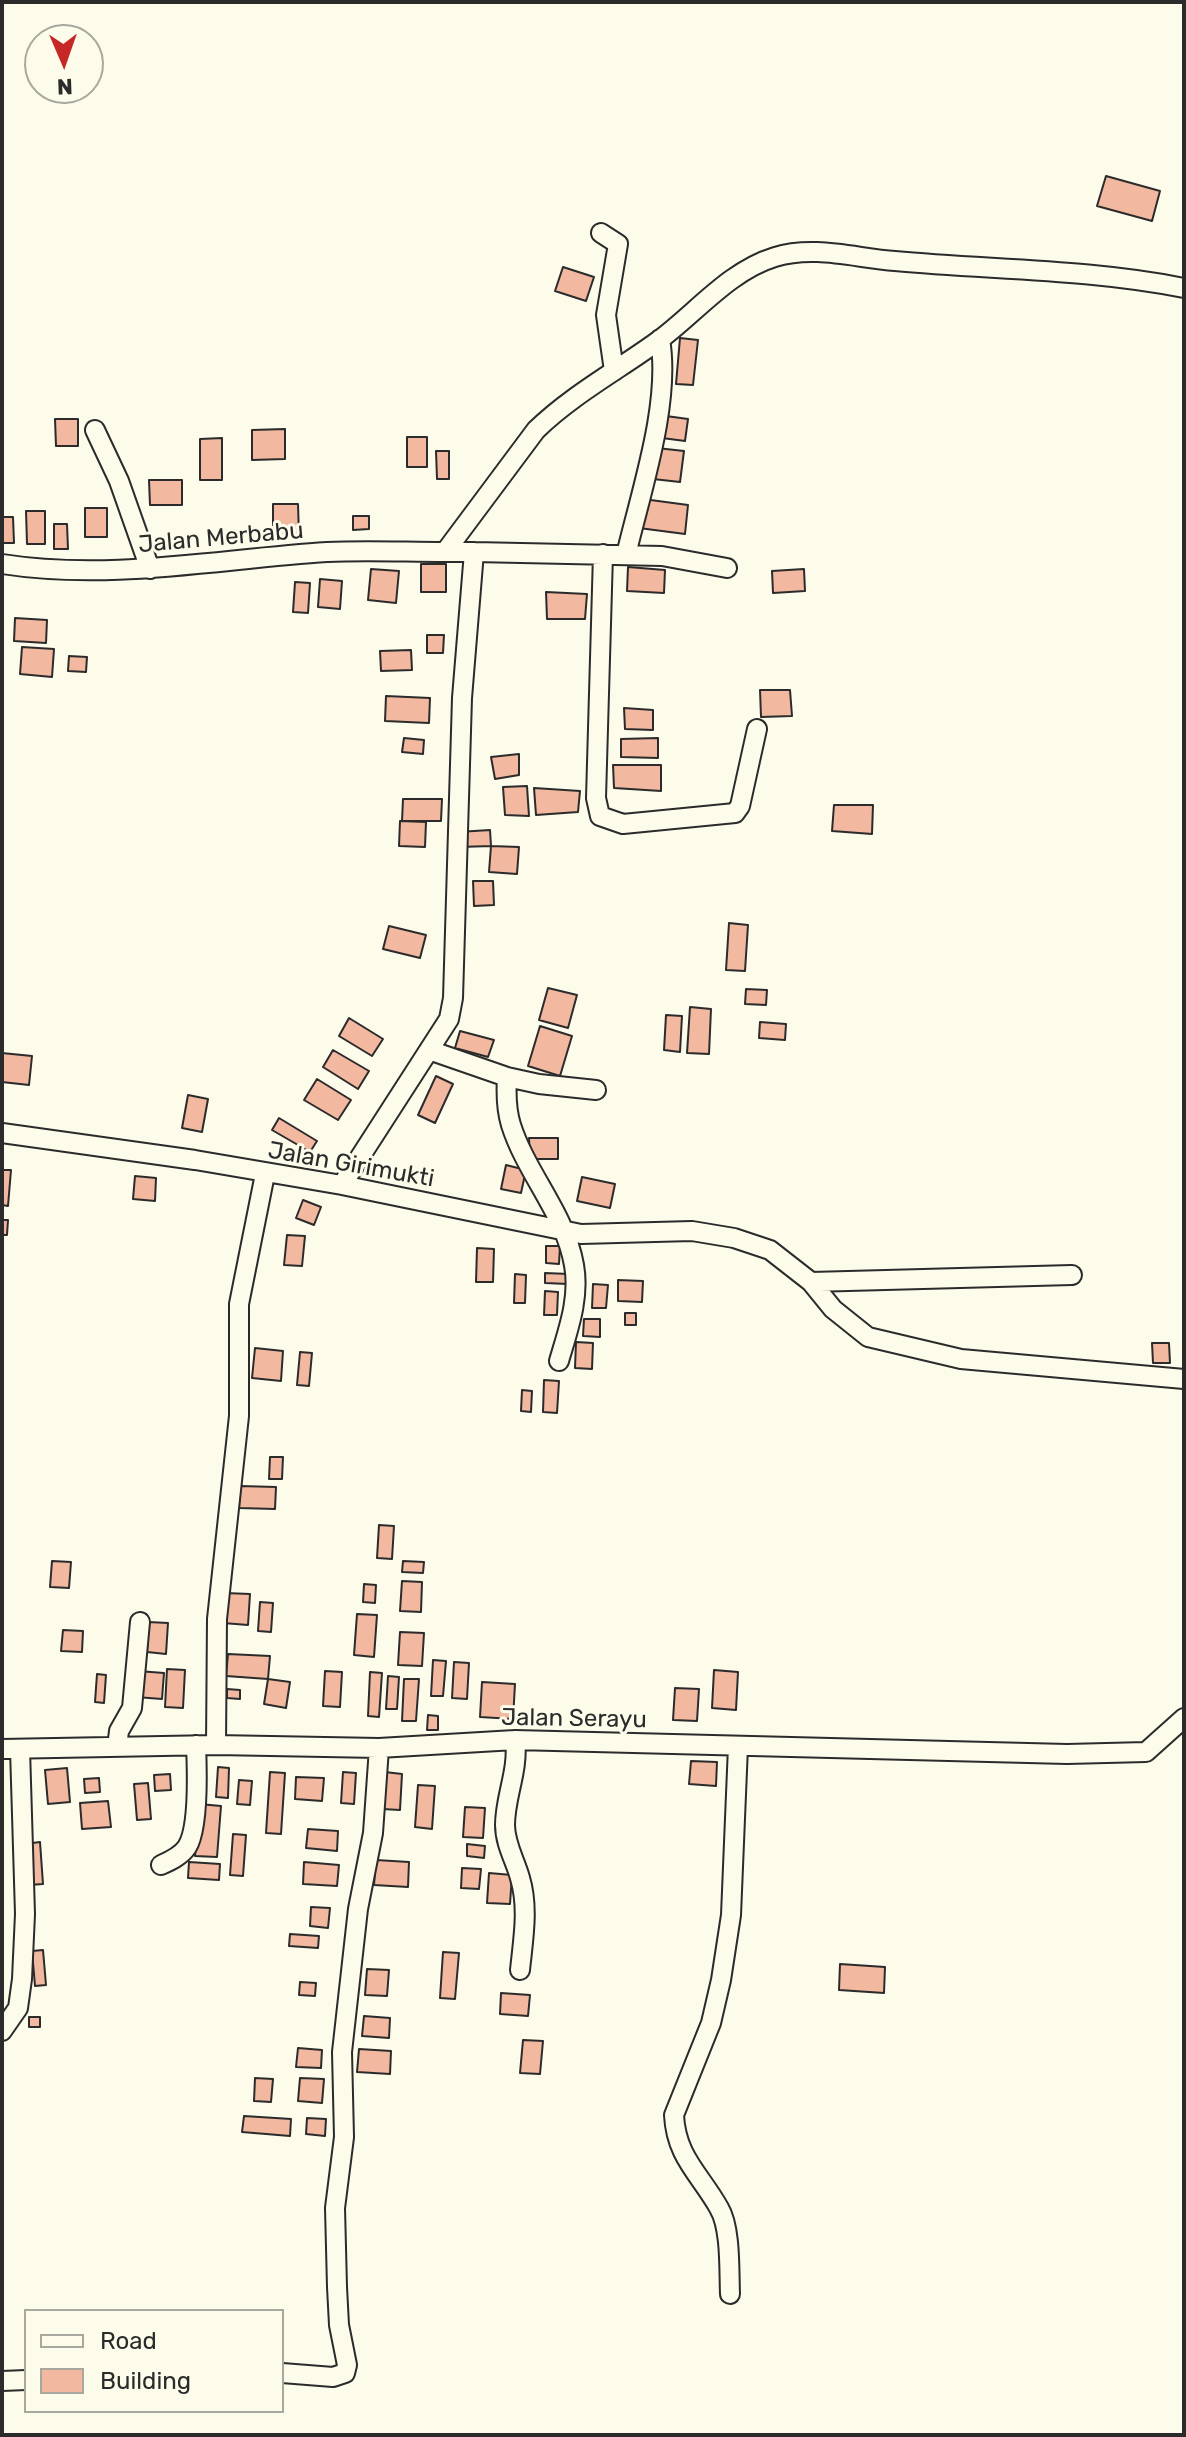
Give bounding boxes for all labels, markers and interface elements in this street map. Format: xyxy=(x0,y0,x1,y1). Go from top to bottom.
north arrow xyxy=(24,24,104,104)
text: N xyxy=(56,73,73,100)
street label: Jalan Merbabu xyxy=(137,516,305,560)
street label: Jalan Girimukti xyxy=(266,1136,436,1194)
street label: Jalan Serayu xyxy=(501,1703,647,1735)
legend xyxy=(24,2309,284,2413)
text: Road xyxy=(100,2327,157,2355)
text: Building xyxy=(100,2367,191,2395)

